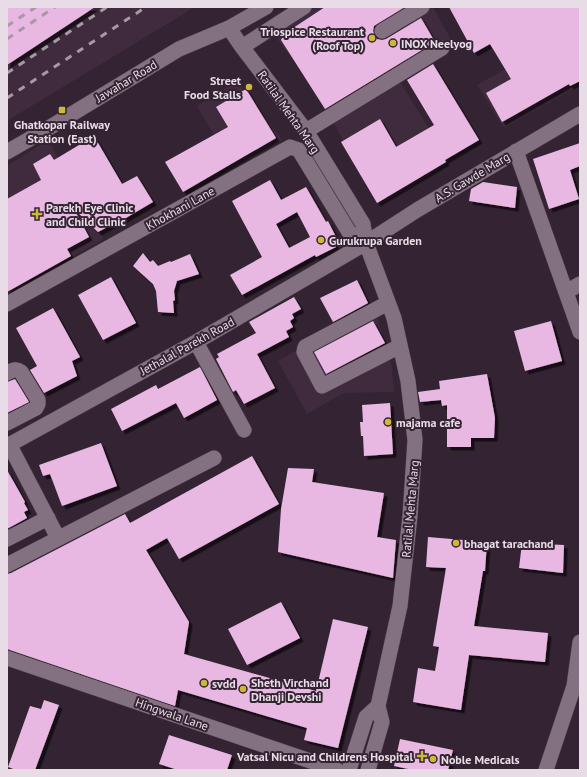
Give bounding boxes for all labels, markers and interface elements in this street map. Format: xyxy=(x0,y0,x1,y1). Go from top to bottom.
place label: Triospice Restaurant (Roof Top) xyxy=(260,24,365,53)
marker: Triospice Restaurant (Roof Top) xyxy=(367,33,377,43)
place label: INOX Neelyog xyxy=(401,36,472,51)
marker: INOX Neelyog xyxy=(388,38,398,48)
street label: Jawahar Road xyxy=(92,57,160,106)
street label: Ratilal Mehta Marg xyxy=(255,68,323,156)
place label: Street Food Stalls xyxy=(184,73,242,102)
marker: Street Food Stalls xyxy=(244,82,254,92)
marker: Ghatkopar Railway Station (East) xyxy=(57,105,67,115)
place label: Ghatkopar Railway Station (East) xyxy=(14,117,110,146)
street label: A.S. Gawde Marg xyxy=(432,149,512,205)
street label: Khokhani Lane xyxy=(143,183,217,233)
place label: Parekh Eye Clinic and Child Clinic xyxy=(46,200,134,229)
marker: Parekh Eye Clinic and Child Clinic xyxy=(31,208,43,220)
place label: Gurukrupa Garden xyxy=(329,233,422,248)
marker: Gurukrupa Garden xyxy=(316,235,326,245)
street label: Jethalal Parekh Road xyxy=(136,314,237,379)
place label: majama cafe xyxy=(396,415,460,430)
marker: majama cafe xyxy=(383,417,393,427)
street label: Ratilal Mehta Marg xyxy=(398,460,422,558)
place label: bhagat tarachand xyxy=(464,536,554,551)
marker: bhagat tarachand xyxy=(451,538,461,548)
place label: Sheth Virchand Dhanji Devshi xyxy=(251,675,329,704)
place label: svdd xyxy=(212,676,236,691)
marker: svdd xyxy=(199,678,209,688)
marker: Sheth Virchand Dhanji Devshi xyxy=(238,684,248,694)
street label: Hingwala Lane xyxy=(133,694,211,734)
place label: Vatsal Nicu and Childrens Hospital xyxy=(236,749,413,764)
marker: Vatsal Nicu and Childrens Hospital xyxy=(416,750,428,762)
place label: Noble Medicals xyxy=(441,752,520,767)
marker: Noble Medicals xyxy=(428,754,438,764)

